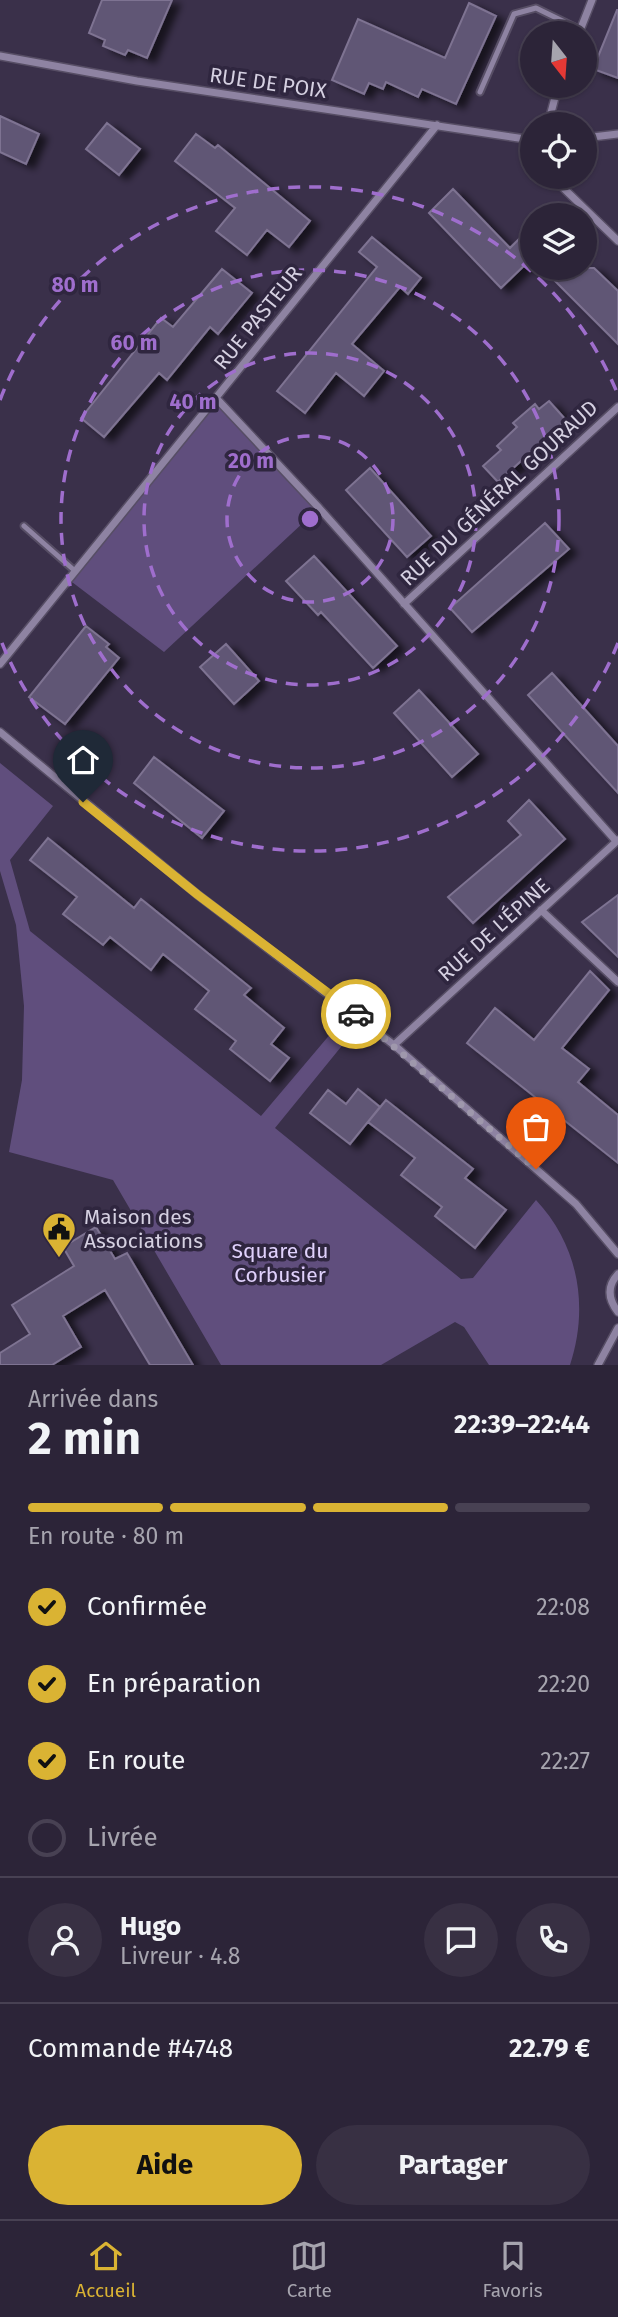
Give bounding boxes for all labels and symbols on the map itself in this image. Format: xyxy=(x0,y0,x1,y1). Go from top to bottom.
north arrow xyxy=(520,21,597,98)
street label: RUE DE POIX xyxy=(208,62,329,104)
street label: RUE PASTEUR xyxy=(208,261,308,375)
text: 80 m xyxy=(51,272,99,298)
text: 60 m xyxy=(111,330,157,356)
text: 40 m xyxy=(170,389,216,415)
street label: RUE DU GÉNÉRAL GOURAUD xyxy=(395,395,603,591)
text: 20 m xyxy=(228,448,274,474)
centre of rings xyxy=(298,507,322,531)
pin xyxy=(53,730,113,802)
street label: RUE DE L'ÉPINE xyxy=(433,873,555,987)
courier xyxy=(321,979,391,1049)
pin xyxy=(506,1097,566,1169)
place label: Maison des Associations xyxy=(84,1204,203,1254)
public building icon: Maison des Associations xyxy=(40,1210,78,1259)
park label: Square du Corbusier xyxy=(232,1238,328,1288)

